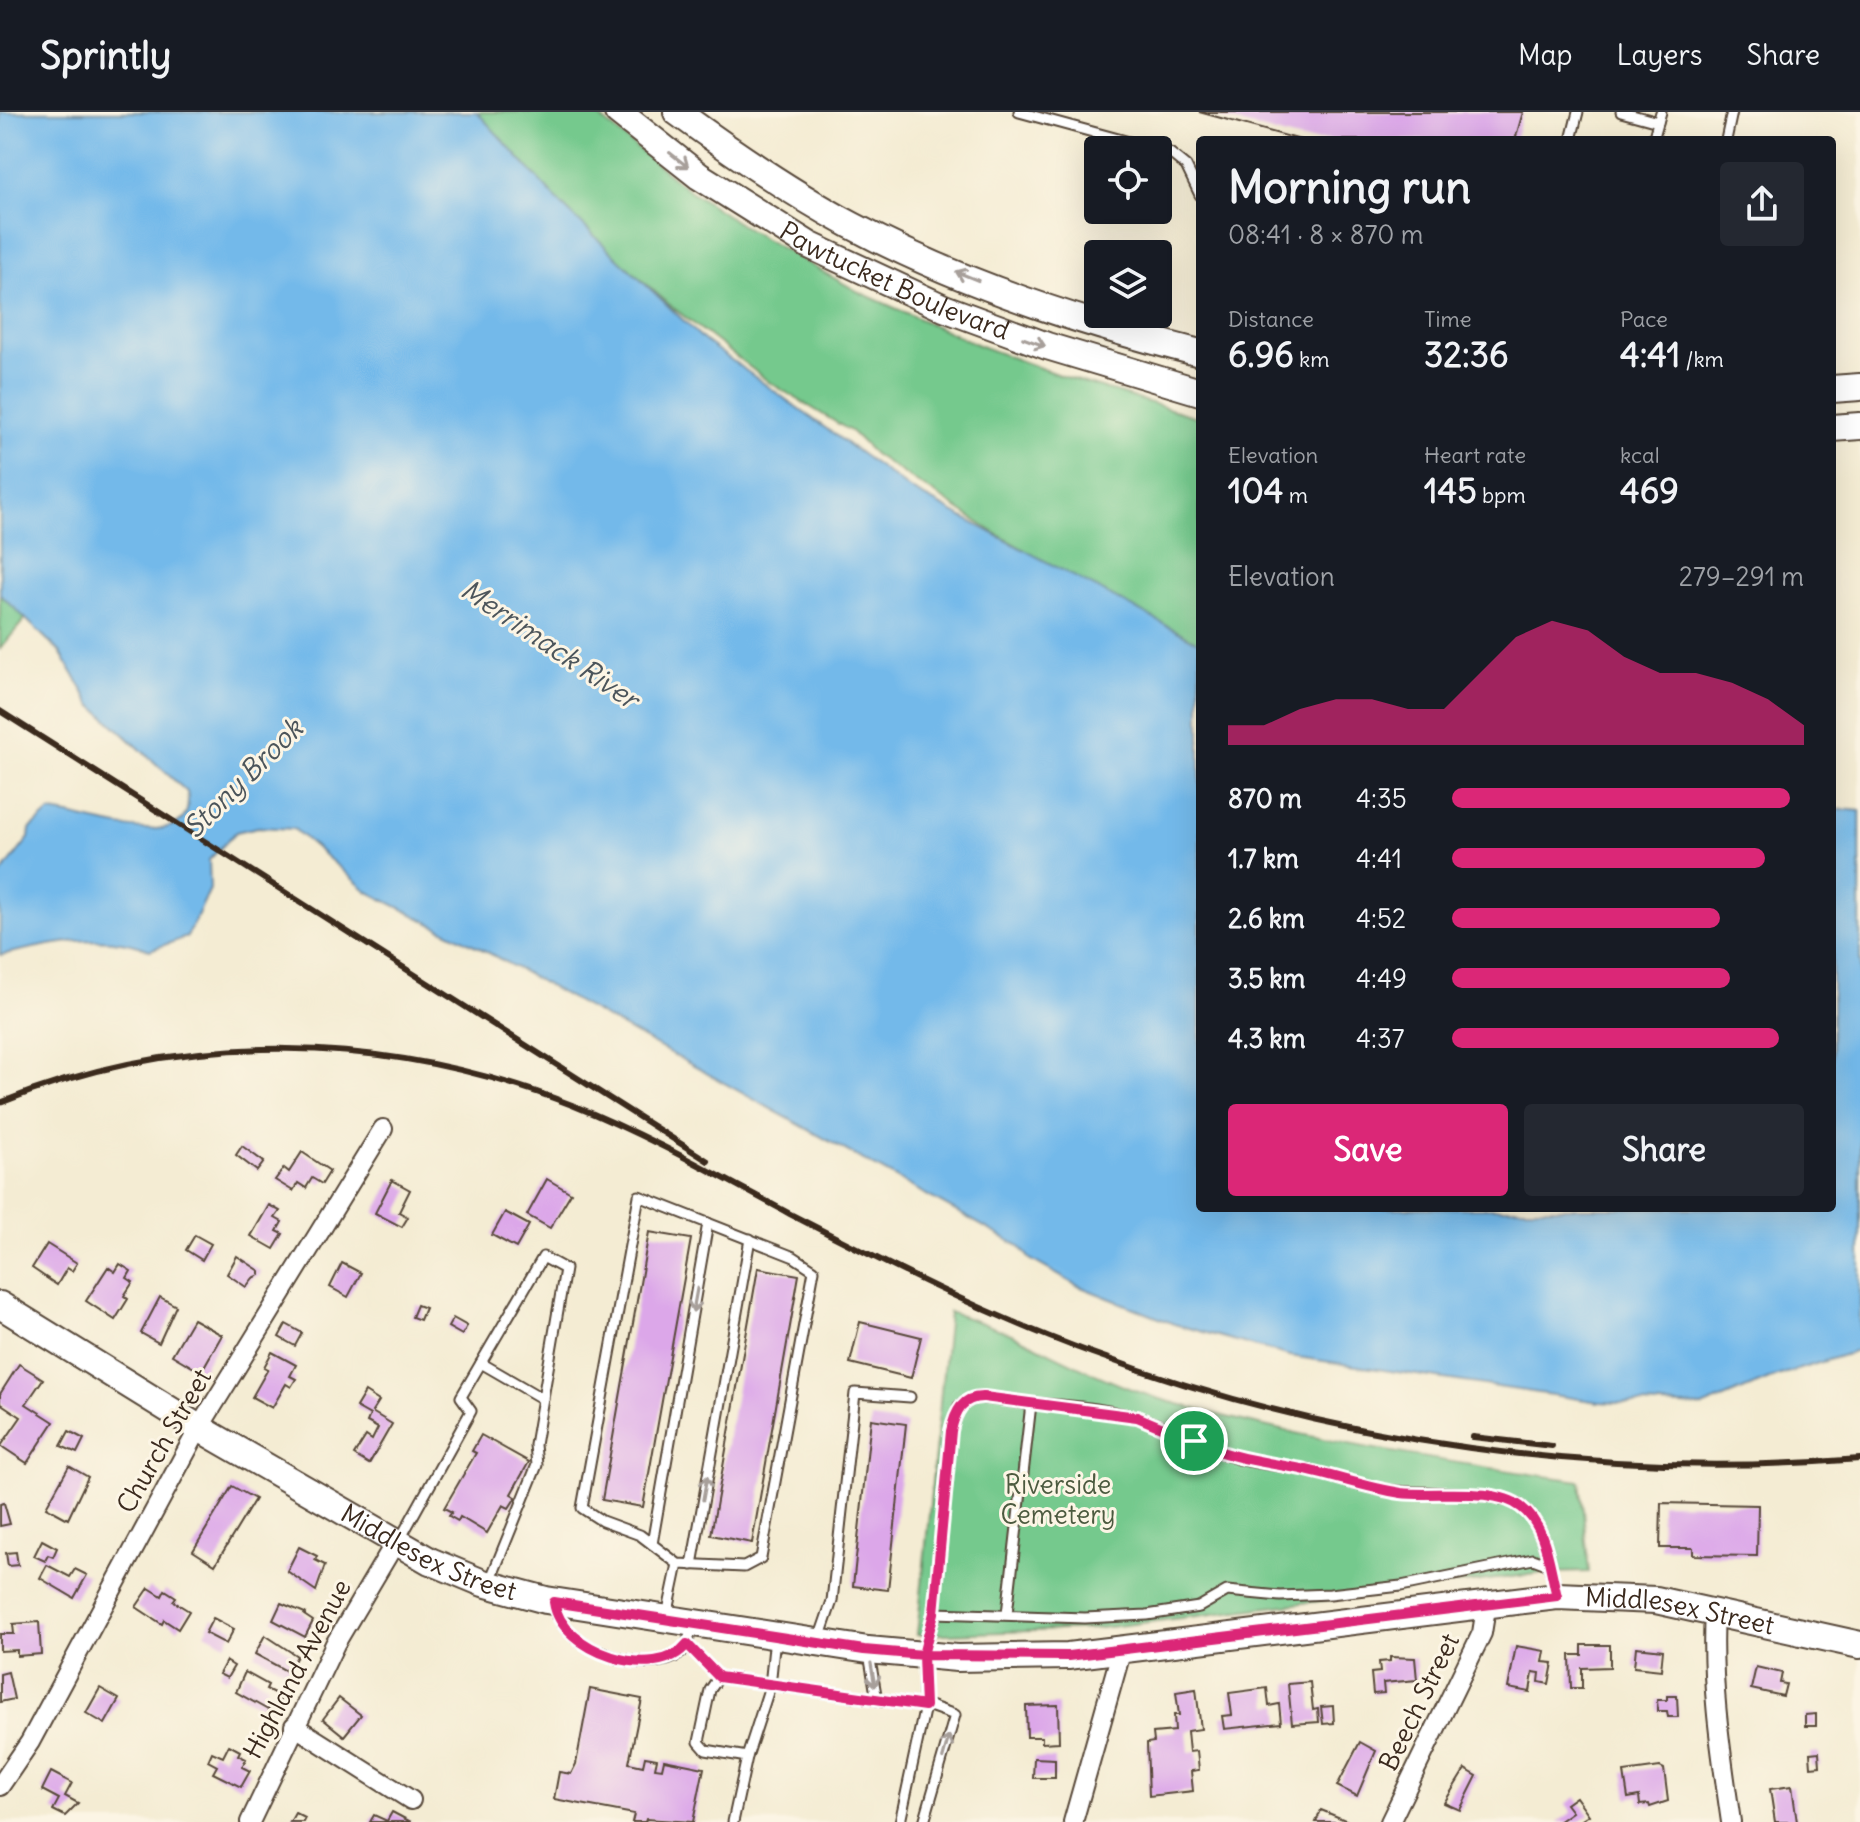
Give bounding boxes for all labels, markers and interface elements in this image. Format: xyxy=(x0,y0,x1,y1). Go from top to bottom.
text: Sprintly xyxy=(40,32,171,79)
text: Map xyxy=(1518,37,1573,73)
text: Layers xyxy=(1617,37,1703,73)
text: Share xyxy=(1747,37,1820,73)
map controls xyxy=(1084,136,1172,328)
button: locate xyxy=(1084,136,1172,224)
one-way arrow xyxy=(668,152,689,169)
text: Morning run xyxy=(1228,160,1471,215)
button: share xyxy=(1720,162,1804,246)
street label: Pawtucket Boulevard xyxy=(774,214,1014,347)
text: 08:41 · 8 × 870 m xyxy=(1228,218,1423,251)
button: layers xyxy=(1084,240,1172,328)
one-way arrow xyxy=(955,268,980,282)
text: Distance xyxy=(1228,305,1314,333)
text: Time xyxy=(1424,305,1472,333)
text: Pace xyxy=(1620,305,1668,333)
text: 6.96 xyxy=(1228,333,1294,376)
text: 32:36 xyxy=(1424,333,1509,376)
text: 4:41 xyxy=(1620,333,1680,376)
one-way arrow xyxy=(1021,335,1046,350)
text: km xyxy=(1294,345,1330,373)
text: /km xyxy=(1680,345,1724,373)
text: Elevation xyxy=(1228,441,1318,469)
text: Heart rate xyxy=(1424,441,1526,469)
text: kcal xyxy=(1620,441,1660,469)
text: 104 xyxy=(1228,469,1284,512)
text: 145 xyxy=(1424,469,1477,512)
text: 469 xyxy=(1620,469,1679,512)
text: m xyxy=(1284,481,1308,509)
text: bpm xyxy=(1477,481,1526,509)
text: Elevation xyxy=(1228,560,1335,593)
text: 279–291 m xyxy=(1679,560,1804,593)
water label: Merrimack River xyxy=(454,571,649,719)
water label: Stony Brook xyxy=(176,710,311,845)
text: 870 m xyxy=(1228,782,1302,815)
text: 4:35 xyxy=(1356,782,1407,815)
text: 1.7 km xyxy=(1228,842,1299,875)
text: 4:41 xyxy=(1356,842,1402,875)
text: 2.6 km xyxy=(1228,902,1305,935)
text: 4:52 xyxy=(1356,902,1406,935)
text: 3.5 km xyxy=(1228,962,1305,995)
text: 4:49 xyxy=(1356,962,1407,995)
text: 4.3 km xyxy=(1228,1022,1305,1055)
text: 4:37 xyxy=(1356,1022,1404,1055)
button: Save xyxy=(1228,1104,1508,1196)
button: Share xyxy=(1524,1104,1804,1196)
one-way arrow xyxy=(686,1287,701,1312)
street label: Church Street xyxy=(109,1362,218,1519)
pin xyxy=(1160,1407,1228,1475)
icon: arrive xyxy=(1172,1419,1216,1463)
park label: Riverside Cemetery xyxy=(1000,1468,1116,1531)
one-way arrow xyxy=(699,1476,714,1501)
street label: Middlesex Street xyxy=(335,1496,520,1607)
street label: Highland Avenue xyxy=(235,1573,358,1764)
street label: Middlesex Street xyxy=(1585,1580,1778,1642)
street label: Beech Street xyxy=(1371,1627,1466,1776)
one-way arrow xyxy=(866,1662,881,1687)
one-way arrow xyxy=(939,1735,954,1761)

